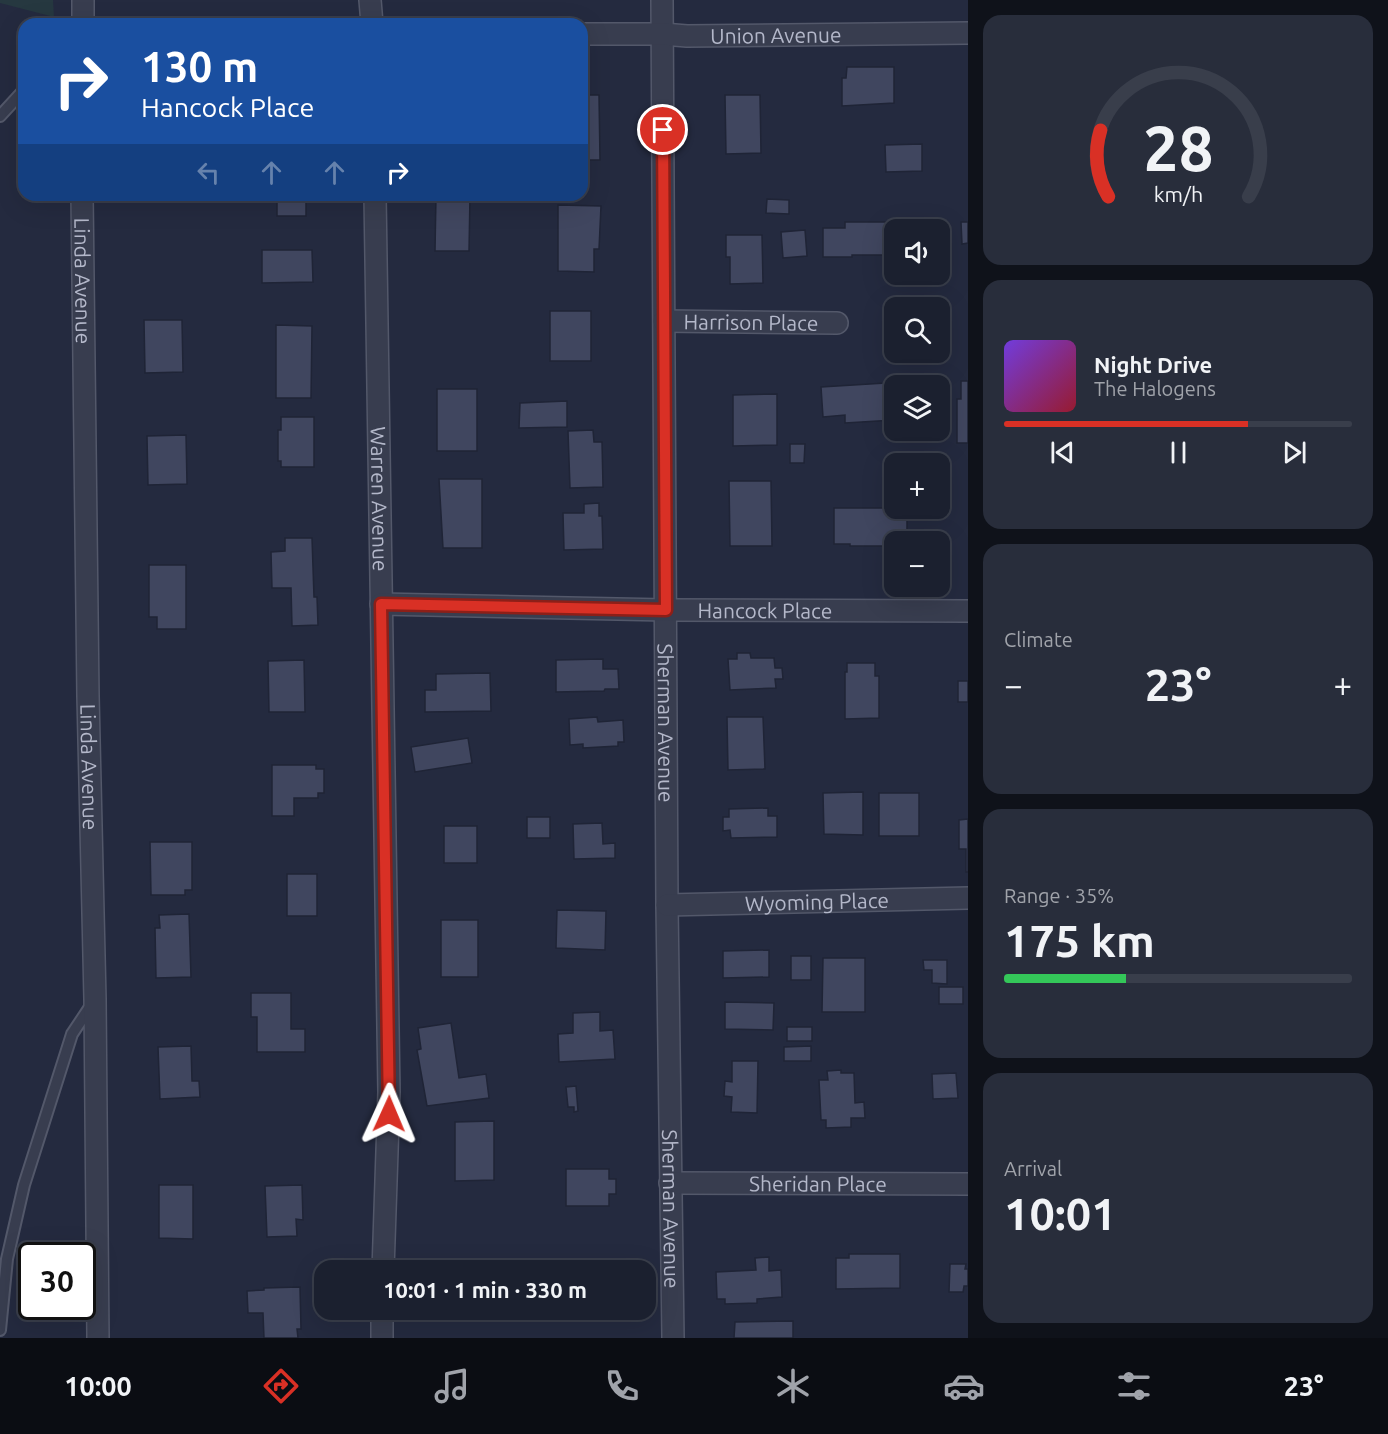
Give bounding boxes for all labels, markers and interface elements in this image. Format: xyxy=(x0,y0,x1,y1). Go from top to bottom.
street label: Union Avenue xyxy=(710,22,842,48)
icon: right xyxy=(42,42,120,120)
text: 130 m xyxy=(141,43,258,90)
text: Hancock Place xyxy=(141,92,314,122)
pin xyxy=(637,104,688,155)
icon: arrive xyxy=(646,113,679,146)
text: 28 xyxy=(1143,113,1213,183)
icon: left xyxy=(192,156,225,189)
icon: ahead xyxy=(255,156,288,189)
icon: ahead xyxy=(318,156,351,189)
icon: right xyxy=(381,156,414,189)
text: km/h xyxy=(1153,182,1203,206)
street label: Linda Avenue xyxy=(70,218,96,344)
map controls xyxy=(884,219,950,597)
button: sound xyxy=(884,219,950,285)
button: search xyxy=(884,297,950,363)
street label: Harrison Place xyxy=(683,309,819,335)
text: Night Drive xyxy=(1094,352,1212,377)
button: layers xyxy=(884,375,950,441)
text: The Halogens xyxy=(1094,377,1216,400)
street label: Warren Avenue xyxy=(367,426,393,572)
icon: previous xyxy=(1046,436,1079,469)
icon: pause xyxy=(1162,436,1195,469)
icon: next xyxy=(1278,436,1311,469)
button: + xyxy=(884,453,950,519)
button: − xyxy=(884,531,950,597)
street label: Hancock Place xyxy=(697,598,832,623)
text: Climate xyxy=(1004,628,1073,651)
street label: Sherman Avenue xyxy=(654,643,678,803)
text: 23° xyxy=(1145,659,1211,710)
text: − xyxy=(1004,666,1023,703)
text: + xyxy=(1333,666,1352,703)
street label: Linda Avenue xyxy=(76,703,103,830)
text: Range · 35% xyxy=(1004,884,1114,907)
street label: Wyoming Place xyxy=(745,888,889,915)
text: 175 km xyxy=(1004,915,1155,966)
position arrow xyxy=(357,1082,421,1146)
street label: Sherman Avenue xyxy=(658,1129,684,1289)
text: Arrival xyxy=(1004,1157,1062,1180)
street label: Sheridan Place xyxy=(749,1171,887,1196)
text: 10:01 xyxy=(1004,1188,1117,1239)
speed limit sign: 30 xyxy=(18,1242,96,1320)
text: 10:01 · 1 min · 330 m xyxy=(383,1277,587,1302)
icon: directions xyxy=(260,1365,302,1407)
icon: music xyxy=(431,1365,473,1407)
icon: phone xyxy=(601,1365,643,1407)
icon: climate xyxy=(772,1365,814,1407)
icon: car xyxy=(943,1365,985,1407)
icon: filters xyxy=(1113,1365,1155,1407)
text: 10:00 xyxy=(64,1371,132,1401)
text: 23° xyxy=(1284,1371,1324,1401)

